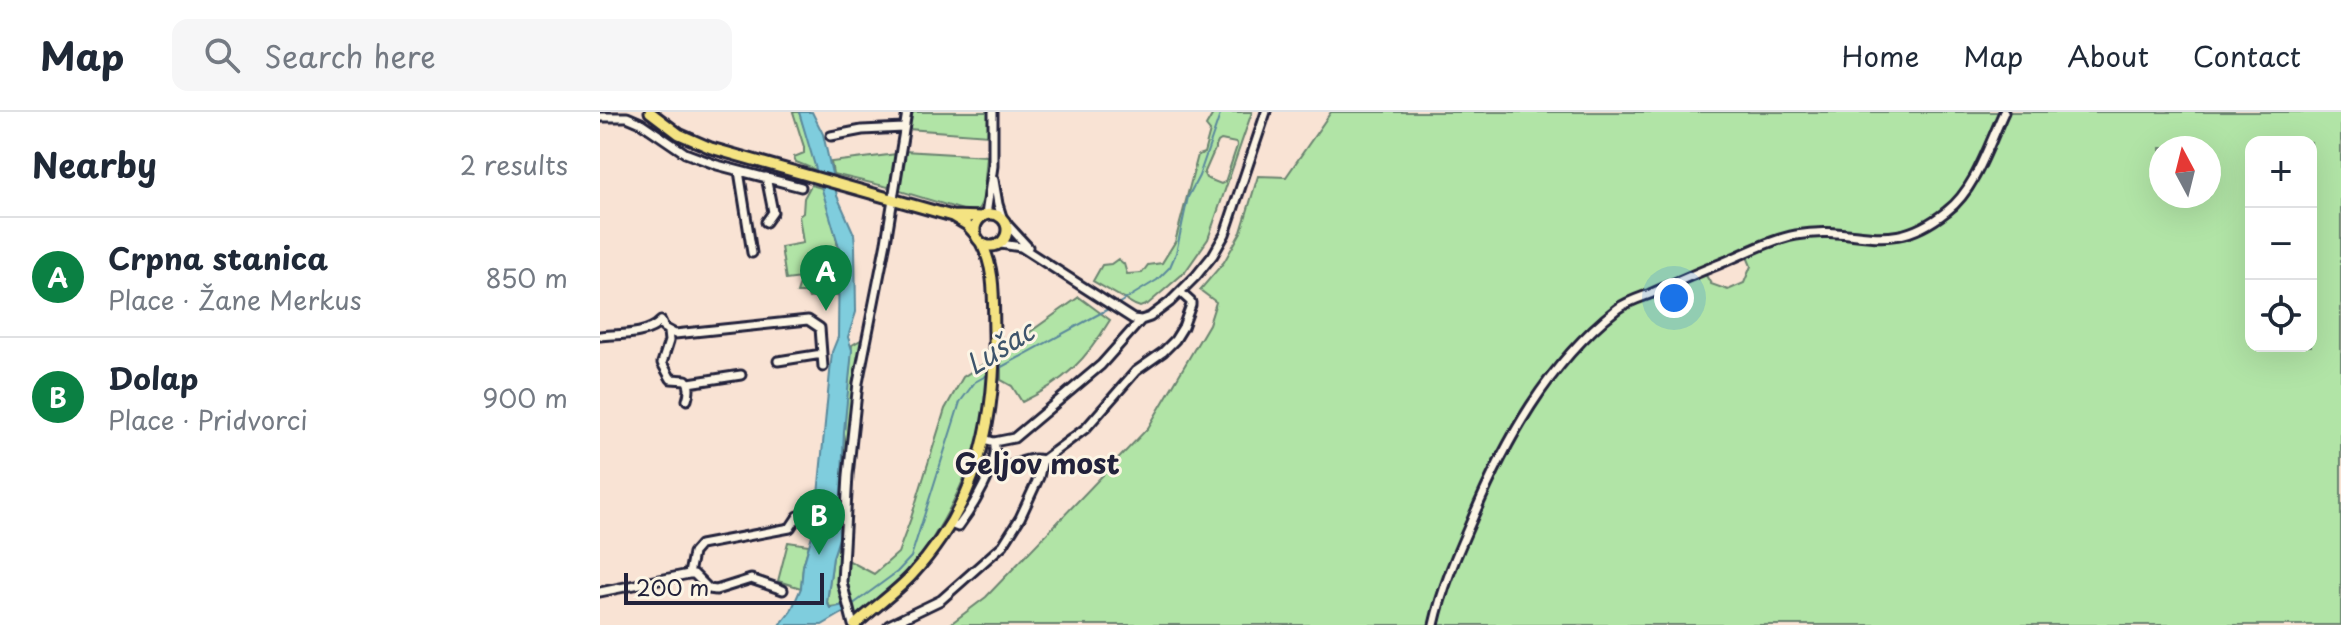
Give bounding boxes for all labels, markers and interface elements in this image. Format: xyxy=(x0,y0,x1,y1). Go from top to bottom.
search box xyxy=(172,19,732,91)
text: Map xyxy=(40,27,124,84)
icon: search xyxy=(200,33,244,77)
text: Search here xyxy=(264,33,436,78)
text: Home xyxy=(1841,34,1919,77)
text: Map xyxy=(1963,34,2023,77)
text: About xyxy=(2067,34,2149,77)
text: Contact xyxy=(2193,34,2301,77)
north arrow xyxy=(2149,136,2221,208)
map controls xyxy=(2245,136,2317,352)
button: + xyxy=(2245,136,2317,208)
text: Nearby xyxy=(32,138,157,190)
text: 2 results xyxy=(460,145,568,184)
button: − xyxy=(2245,208,2317,280)
text: Crpna stanica xyxy=(108,235,328,280)
pin: A xyxy=(800,245,852,311)
text: A xyxy=(48,258,68,297)
text: 850 m xyxy=(485,258,568,297)
your location xyxy=(1654,278,1694,318)
text: Place · Žane Merkus xyxy=(108,280,362,319)
button: locate xyxy=(2245,280,2317,352)
water label: Lušac xyxy=(957,307,1044,385)
text: Dolap xyxy=(108,355,198,400)
text: B xyxy=(49,378,67,417)
text: 900 m xyxy=(482,378,568,417)
text: Place · Pridvorci xyxy=(108,400,308,439)
district label: Geljov most xyxy=(954,441,1120,484)
pin: B xyxy=(793,489,845,555)
scale bar xyxy=(624,569,824,605)
text: 200 m xyxy=(636,570,709,603)

